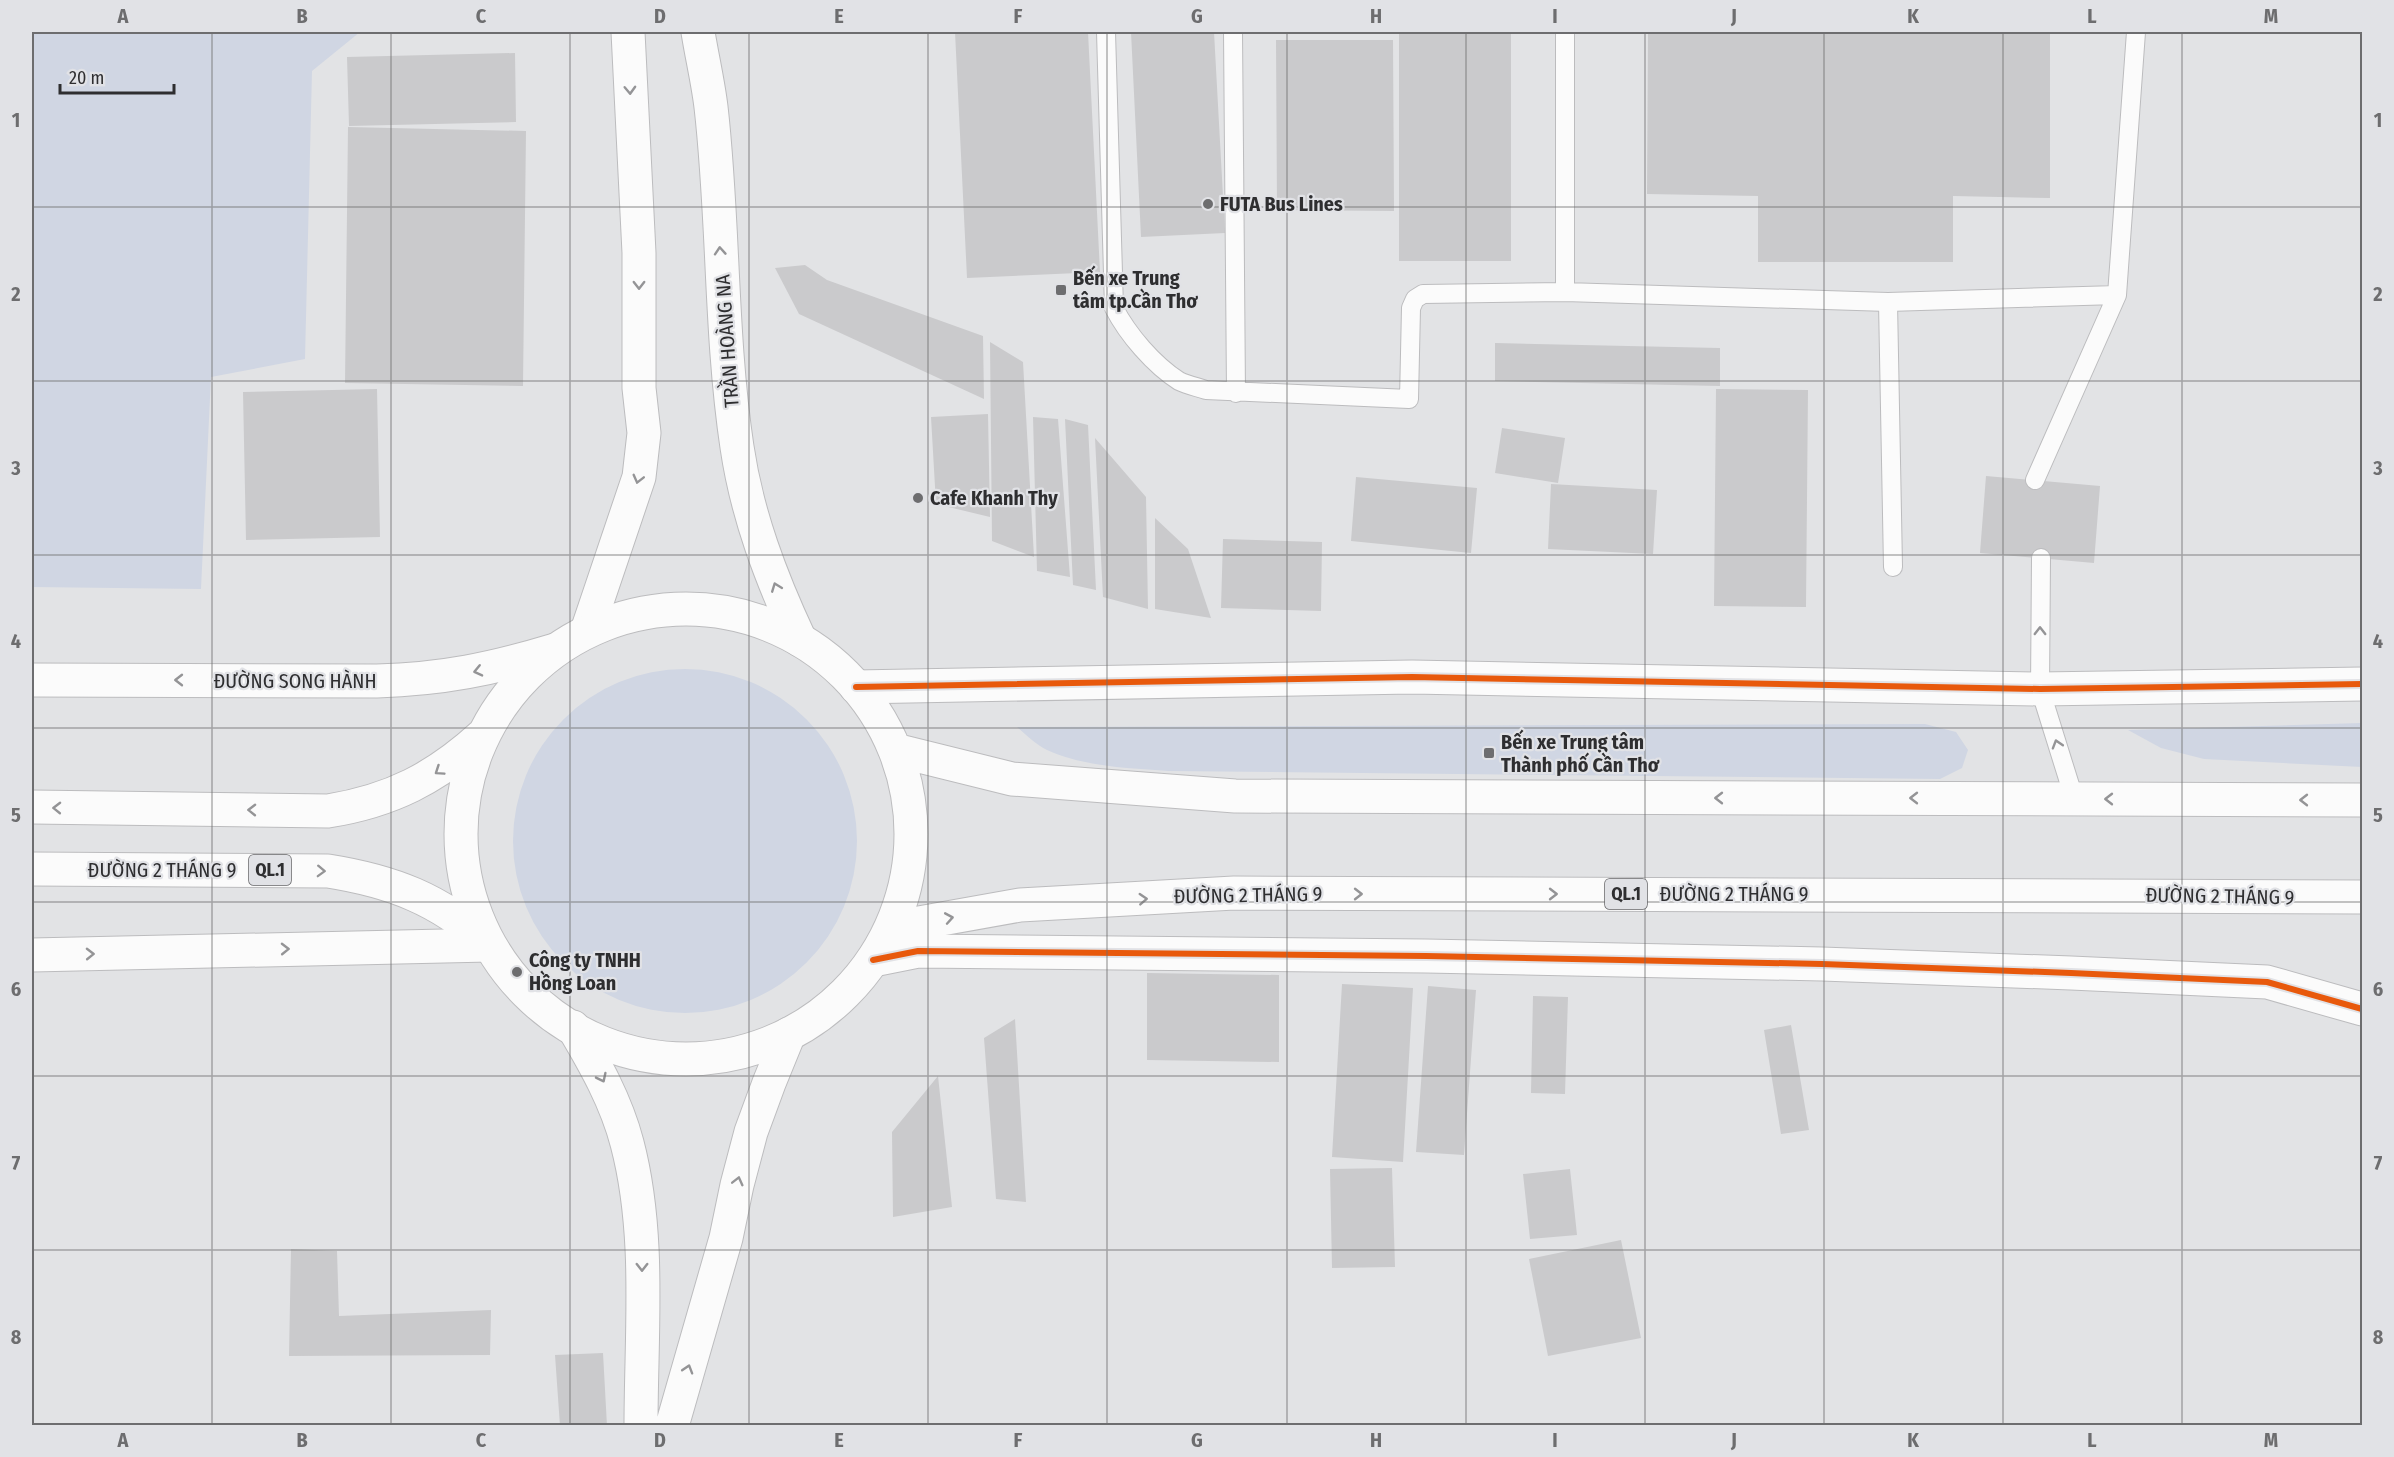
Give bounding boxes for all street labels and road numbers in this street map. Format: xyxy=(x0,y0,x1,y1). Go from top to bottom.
street label: TRẦN HOÀNG NA xyxy=(708,273,744,409)
street label: ĐƯỜNG SONG HÀNH xyxy=(213,669,377,693)
road number: QL.1 xyxy=(249,855,291,885)
street label: ĐƯỜNG 2 THÁNG 9 xyxy=(88,858,236,882)
road number: QL.1 xyxy=(1605,879,1647,909)
street label: ĐƯỜNG 2 THÁNG 9 xyxy=(1173,882,1323,908)
street label: ĐƯỜNG 2 THÁNG 9 xyxy=(1660,882,1808,906)
street label: ĐƯỜNG 2 THÁNG 9 xyxy=(2145,883,2295,909)

